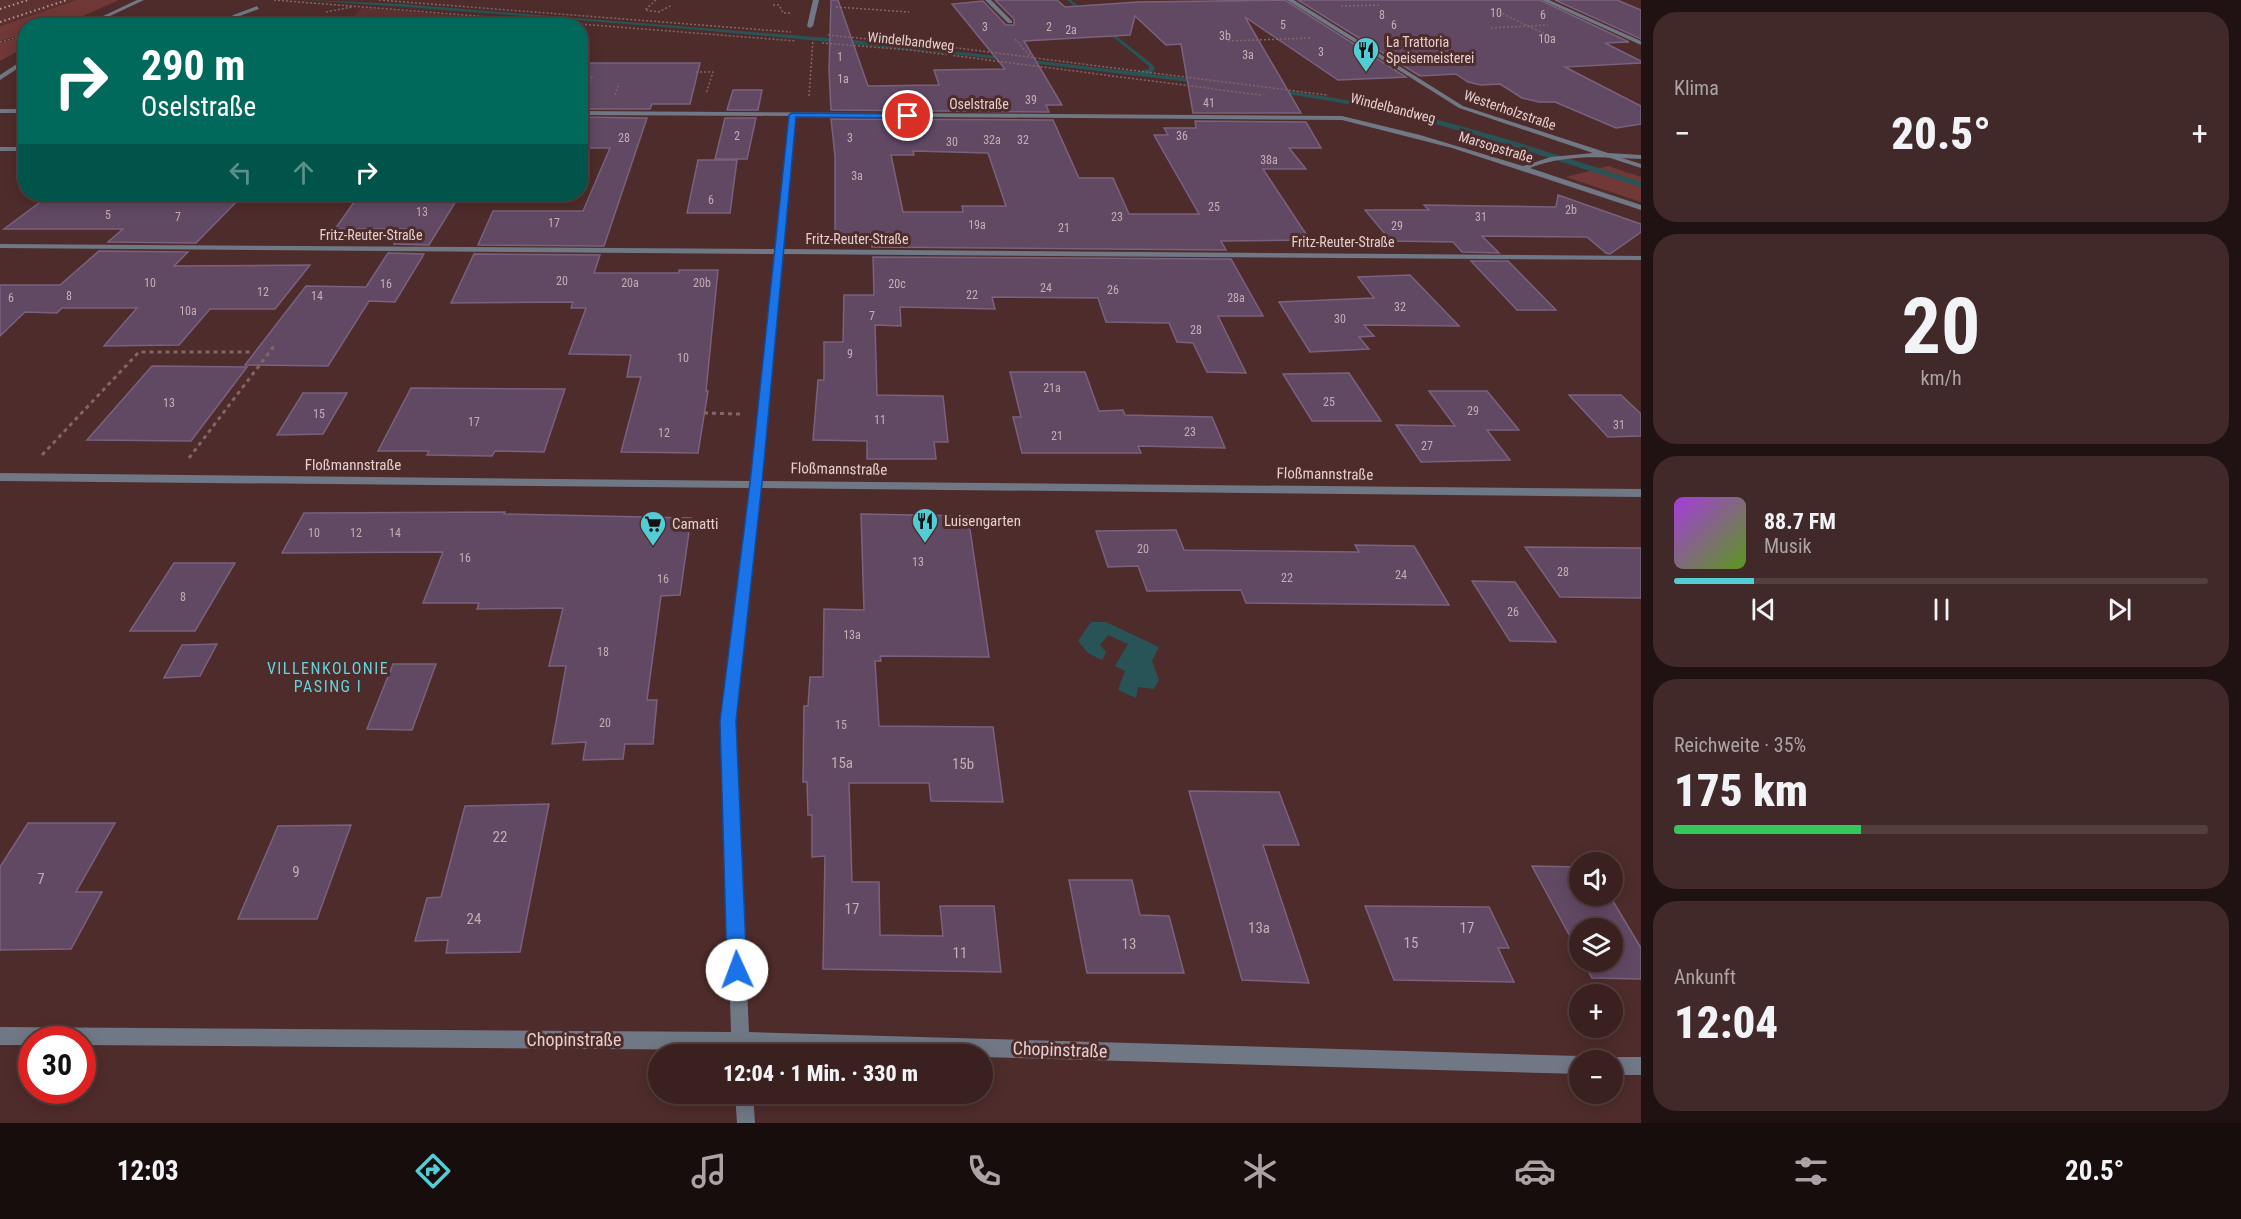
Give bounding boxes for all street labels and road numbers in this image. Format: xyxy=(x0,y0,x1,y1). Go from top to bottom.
street label: Windelbandweg xyxy=(867,28,955,54)
street label: Westerholzstraße xyxy=(1462,87,1559,133)
street label: Windelbandweg xyxy=(1349,90,1437,126)
street label: Oselstraße xyxy=(949,96,1009,112)
street label: Marsopstraße xyxy=(1457,128,1536,166)
street label: Fritz-Reuter-Straße xyxy=(320,227,423,243)
street label: Fritz-Reuter-Straße xyxy=(806,231,909,247)
street label: Fritz-Reuter-Straße xyxy=(1292,234,1395,250)
street label: Floßmannstraße xyxy=(305,456,401,474)
street label: Floßmannstraße xyxy=(791,459,887,479)
street label: Floßmannstraße xyxy=(1277,464,1373,484)
street label: Chopinstraße xyxy=(527,1029,621,1050)
street label: Chopinstraße xyxy=(1012,1037,1108,1062)

